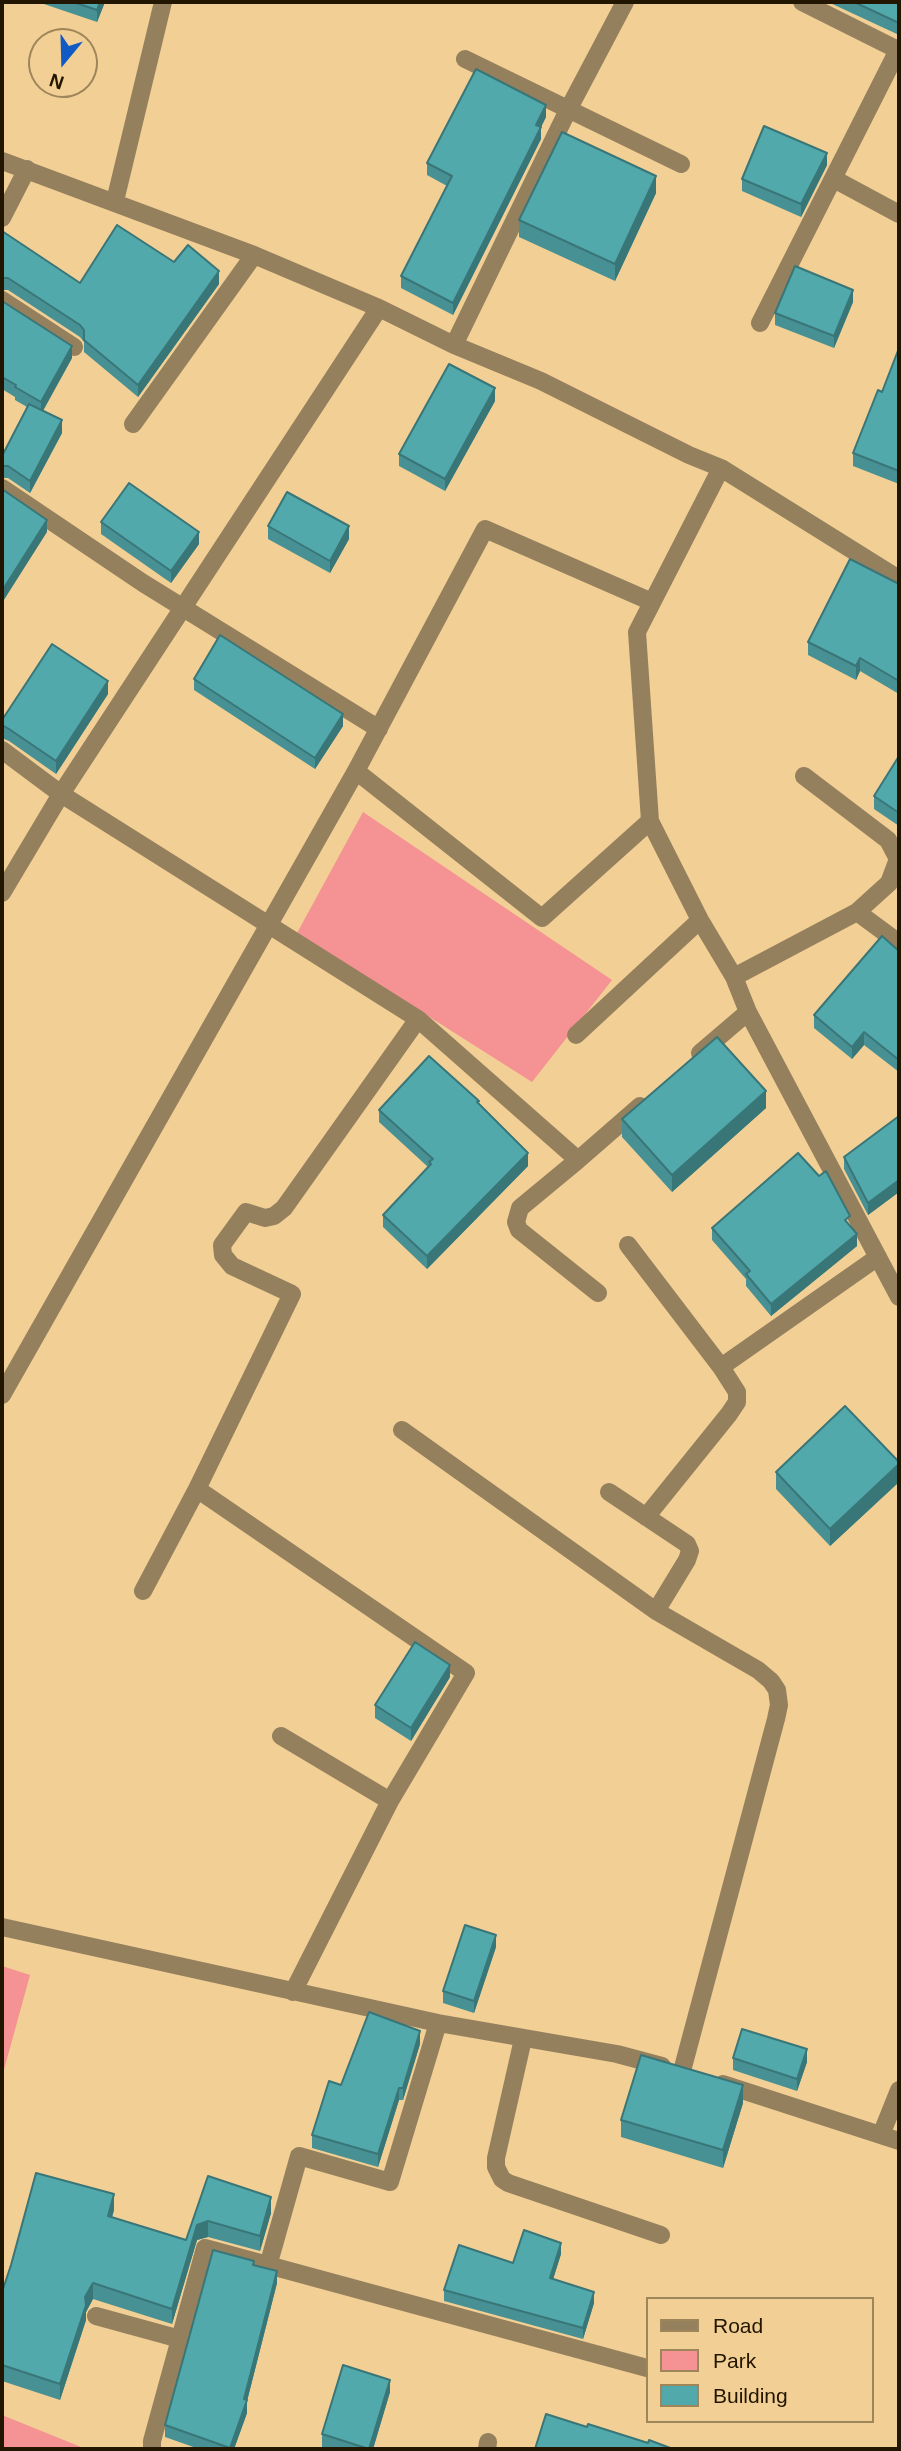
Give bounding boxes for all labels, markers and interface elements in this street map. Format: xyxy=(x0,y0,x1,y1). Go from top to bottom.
north arrow xyxy=(28,28,98,98)
text: N xyxy=(47,69,67,94)
legend xyxy=(646,2297,873,2423)
text: Road xyxy=(713,2314,763,2337)
text: Park xyxy=(713,2349,756,2372)
text: Building xyxy=(713,2384,788,2407)

